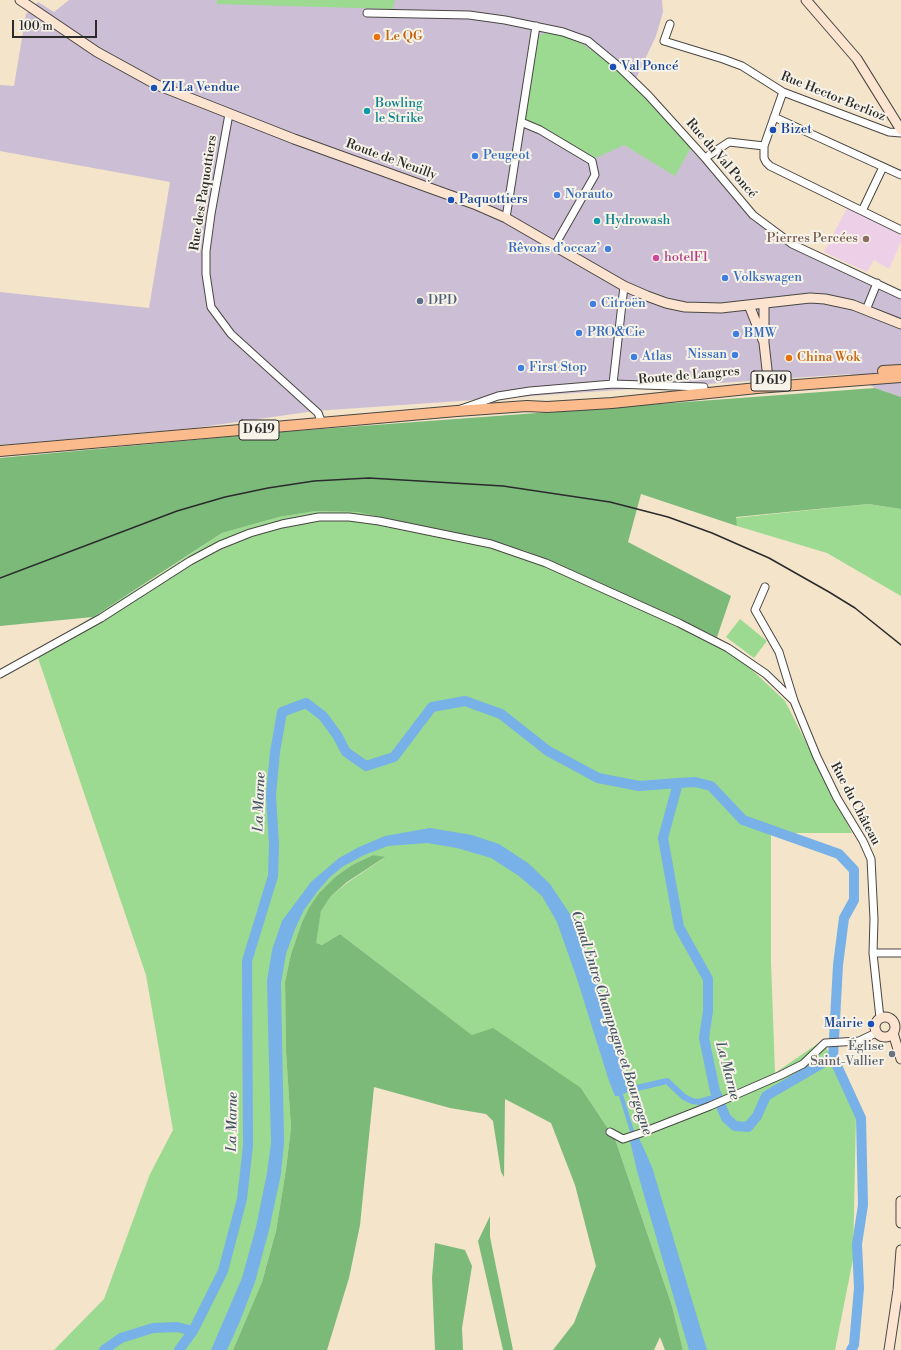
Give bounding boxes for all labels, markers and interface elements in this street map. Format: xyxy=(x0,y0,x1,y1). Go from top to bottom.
scale bar xyxy=(14,12,99,38)
text: 100 m xyxy=(19,19,53,34)
place label: Le QG xyxy=(385,29,423,45)
marker: Le QG xyxy=(372,32,382,42)
place label: Val Poncé xyxy=(621,59,678,75)
marker: Val Poncé xyxy=(608,62,618,72)
street label: Rue Hector Berlioz xyxy=(778,69,888,125)
place label: ZI La Vendue xyxy=(162,80,240,96)
marker: ZI La Vendue xyxy=(149,83,159,93)
place label: Bowling le Strike xyxy=(375,96,424,127)
marker: Bowling le Strike xyxy=(362,106,372,116)
street label: Rue du Val Poncé xyxy=(682,116,760,202)
place label: Bizet xyxy=(781,122,812,138)
marker: Bizet xyxy=(768,125,778,135)
street label: Rue des Paquottiers xyxy=(187,134,221,252)
street label: Route de Neuilly xyxy=(343,136,439,184)
place label: Peugeot xyxy=(483,148,530,164)
marker: Peugeot xyxy=(470,151,480,161)
place label: Norauto xyxy=(565,187,613,203)
marker: Norauto xyxy=(552,190,562,200)
place label: Paquottiers xyxy=(459,192,528,208)
marker: Paquottiers xyxy=(446,195,456,205)
place label: Hydrowash xyxy=(605,213,670,229)
marker: Hydrowash xyxy=(592,216,602,226)
place label: Pierres Percées xyxy=(766,231,858,247)
marker: Pierres Percées xyxy=(861,234,871,244)
place label: Rêvons d’occaz’ xyxy=(508,241,600,257)
marker: Rêvons d’occaz’ xyxy=(603,244,613,254)
place label: hotelF1 xyxy=(664,250,708,266)
marker: hotelF1 xyxy=(651,253,661,263)
place label: Volkswagen xyxy=(733,270,802,286)
marker: Volkswagen xyxy=(720,273,730,283)
place label: DPD xyxy=(428,293,457,309)
marker: DPD xyxy=(415,296,425,306)
place label: Citroën xyxy=(601,296,646,312)
marker: Citroën xyxy=(588,299,598,309)
place label: PRO&Cie xyxy=(587,325,645,341)
place label: BMW xyxy=(744,326,776,342)
marker: PRO&Cie xyxy=(574,328,584,338)
marker: BMW xyxy=(731,329,741,339)
place label: Nissan xyxy=(687,347,727,363)
place label: Atlas xyxy=(642,349,672,365)
marker: Nissan xyxy=(730,350,740,360)
place label: China Wok xyxy=(797,350,860,366)
marker: Atlas xyxy=(629,352,639,362)
marker: China Wok xyxy=(784,353,794,363)
place label: First Stop xyxy=(529,360,587,376)
marker: First Stop xyxy=(516,363,526,373)
street label: Route de Langres xyxy=(638,364,740,388)
road number: D 619 xyxy=(751,371,791,391)
road number: D 619 xyxy=(239,420,279,440)
street label: Rue du Château xyxy=(827,760,883,848)
water label: La Marne xyxy=(251,772,269,832)
water label: Canal Entre Champagne et Bourgogne xyxy=(567,909,655,1137)
place label: Mairie xyxy=(824,1016,863,1032)
marker: Mairie xyxy=(866,1019,876,1029)
place label: Église Saint-Vallier xyxy=(810,1039,884,1070)
water label: La Marne xyxy=(711,1040,743,1102)
marker: Église Saint-Vallier xyxy=(887,1049,897,1059)
water label: La Marne xyxy=(224,1092,242,1152)

